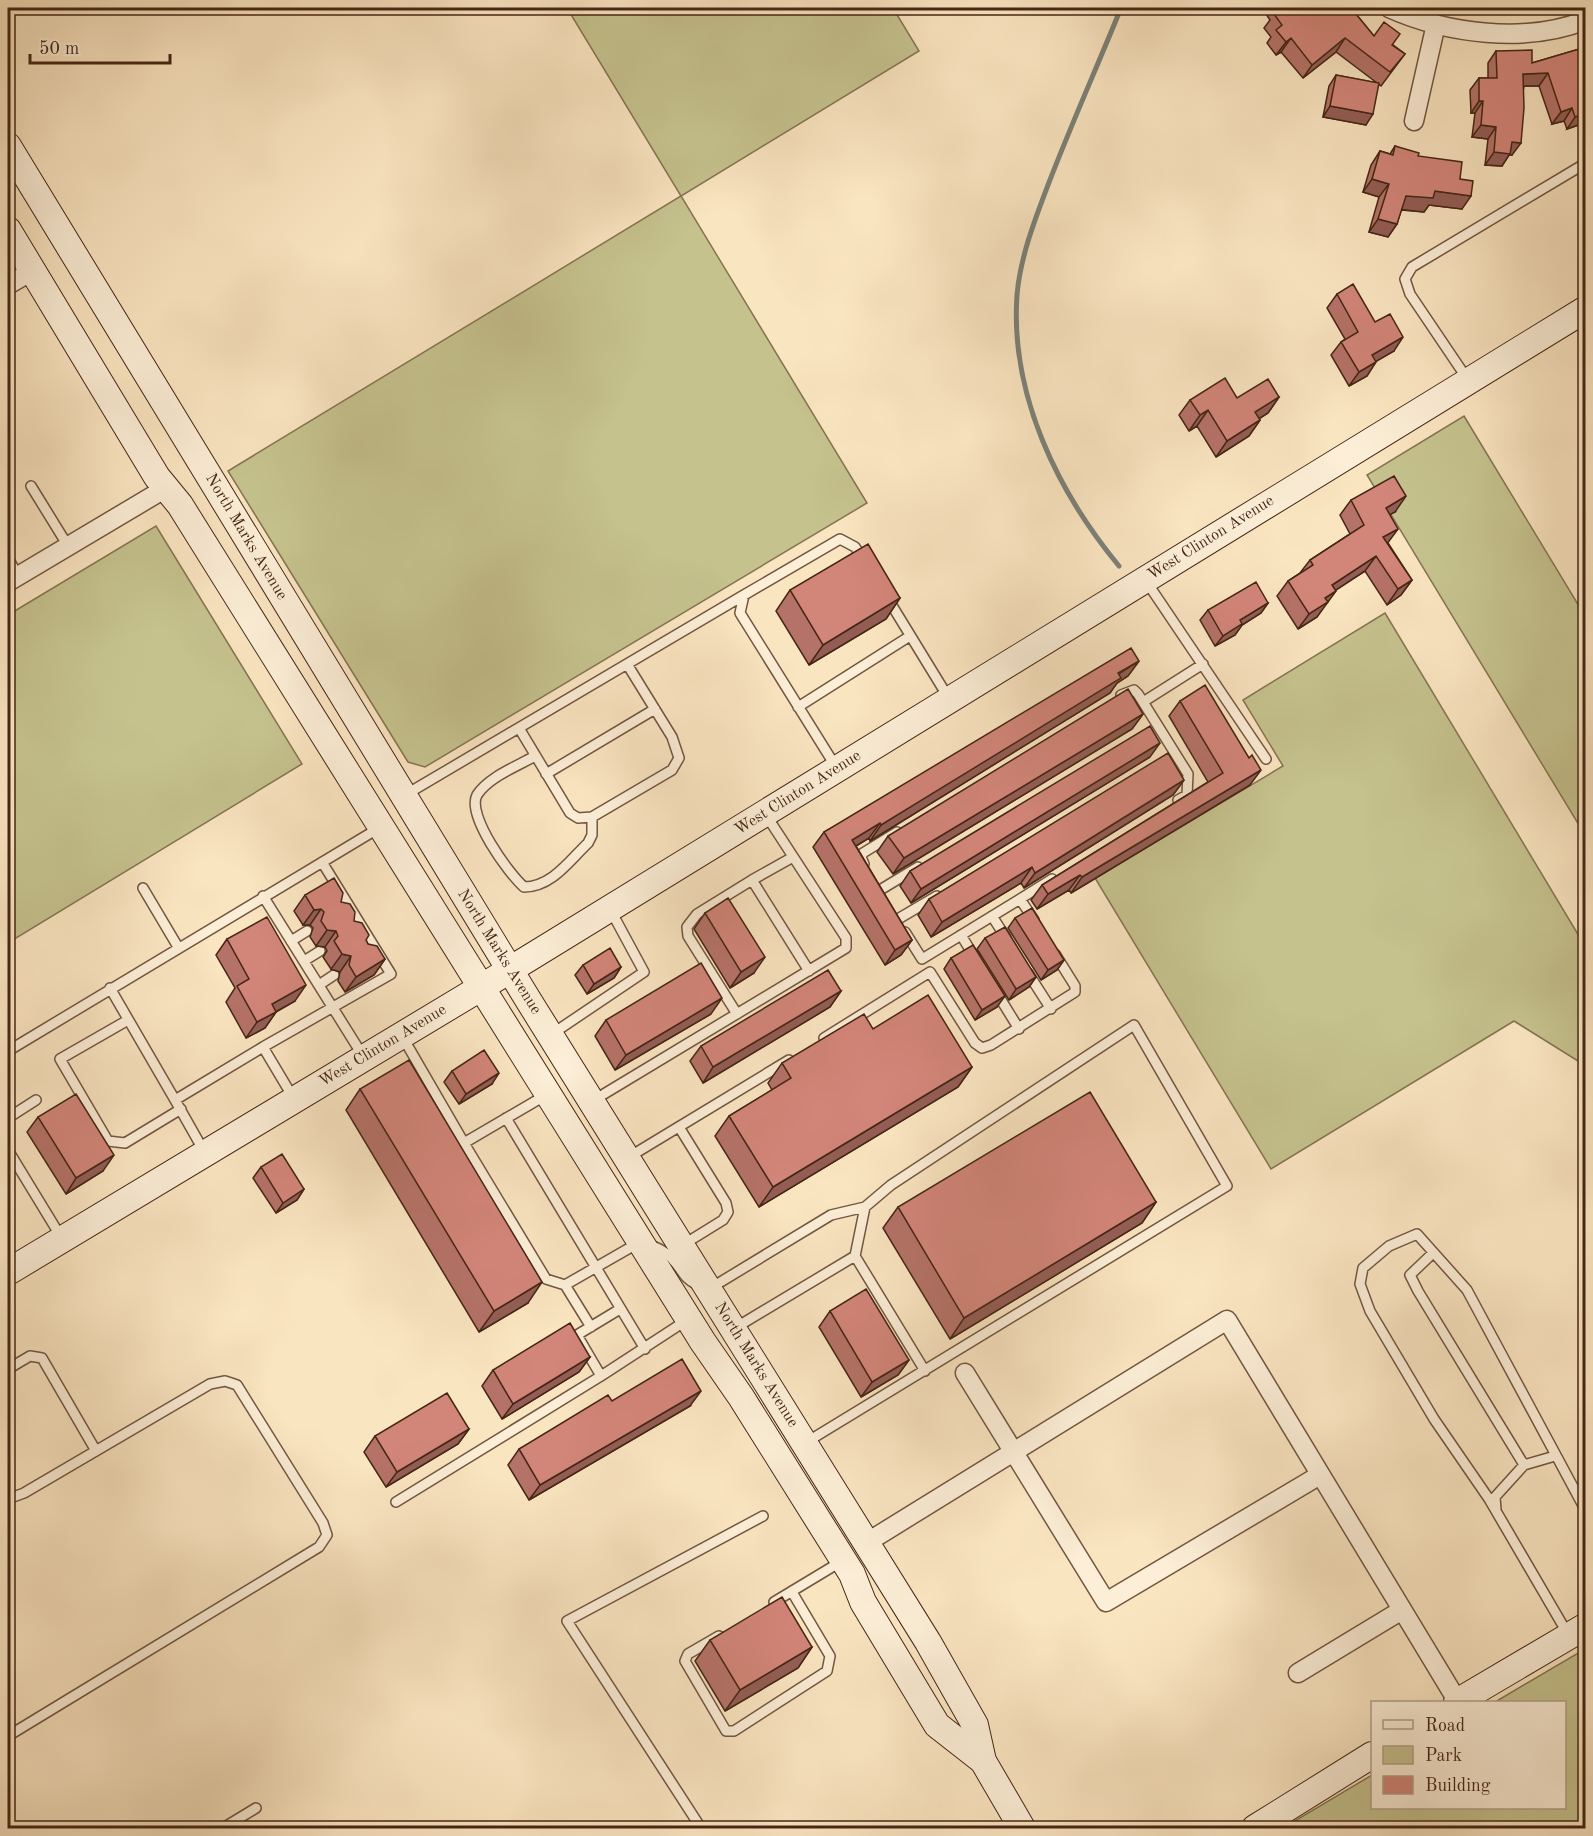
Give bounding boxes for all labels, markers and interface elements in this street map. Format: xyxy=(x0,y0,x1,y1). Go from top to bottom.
scale bar xyxy=(30,27,170,65)
text: 50 m xyxy=(39,40,79,58)
street label: North Marks Avenue xyxy=(202,471,290,603)
street label: West Clinton Avenue xyxy=(1145,493,1277,583)
street label: West Clinton Avenue xyxy=(732,748,864,838)
street label: North Marks Avenue xyxy=(454,887,544,1017)
street label: West Clinton Avenue xyxy=(317,1002,449,1090)
street label: North Marks Avenue xyxy=(711,1300,801,1430)
legend xyxy=(1371,1701,1566,1809)
text: Road xyxy=(1425,1717,1465,1735)
text: Park xyxy=(1425,1747,1462,1765)
text: Building xyxy=(1425,1777,1491,1795)

